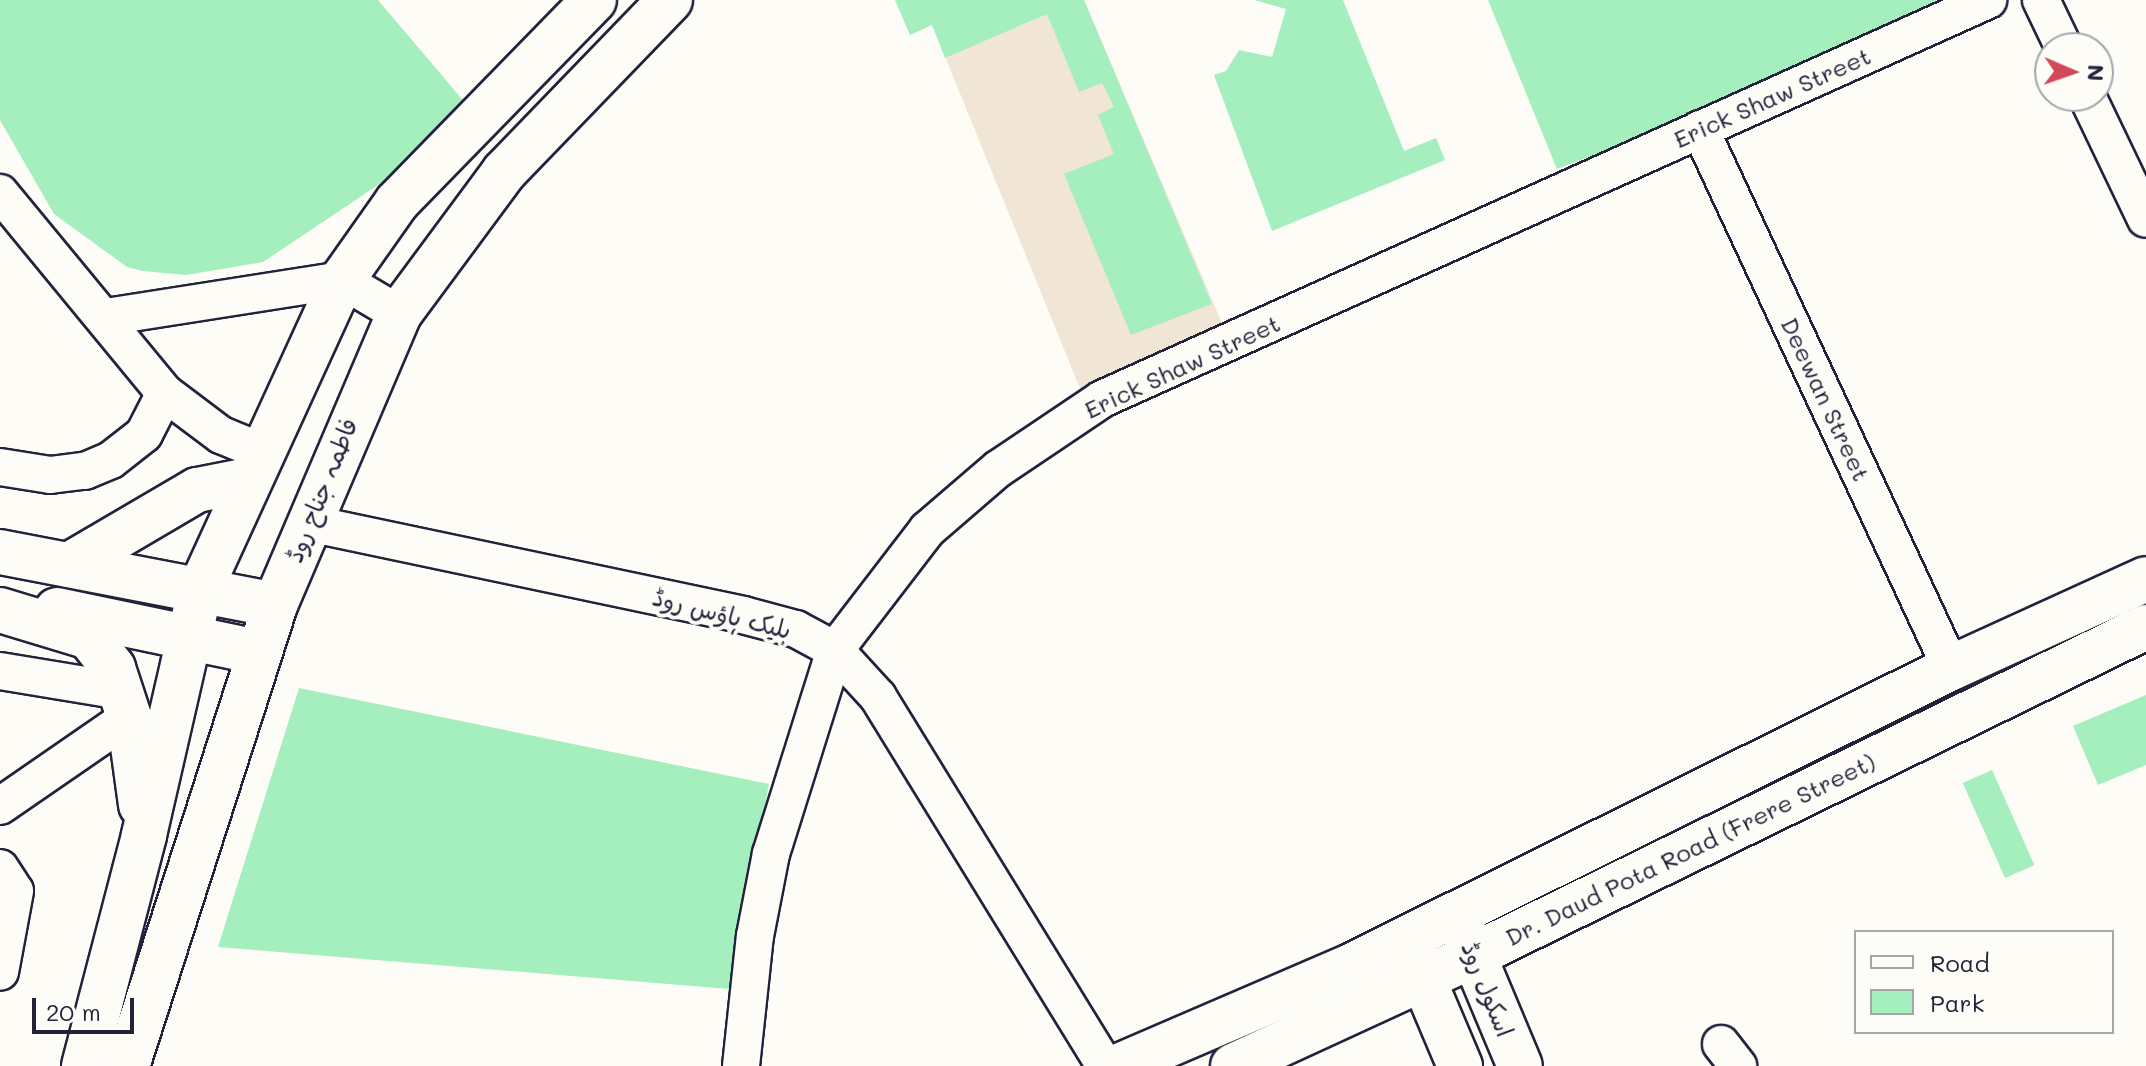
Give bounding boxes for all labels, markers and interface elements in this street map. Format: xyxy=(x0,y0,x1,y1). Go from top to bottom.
north arrow xyxy=(2034,32,2114,112)
street label: Erick Shaw Street xyxy=(1669,41,1875,153)
text: N xyxy=(2082,64,2111,82)
street label: Erick Shaw Street xyxy=(1080,308,1284,424)
street label: Deewan Street xyxy=(1776,313,1876,485)
street label: فاطمہ جناح روڈ xyxy=(279,414,363,566)
street label: بلیک ہاؤس روڈ xyxy=(650,582,794,644)
street label: Dr. Daud Pota Road (Frere Street) xyxy=(1500,747,1880,951)
legend xyxy=(1854,930,2114,1034)
street label: اسکول روڈ xyxy=(1456,937,1520,1041)
text: Road xyxy=(1930,947,1990,978)
scale bar xyxy=(36,982,138,1032)
text: Park xyxy=(1930,987,1984,1018)
text: 20 m xyxy=(46,996,101,1027)

